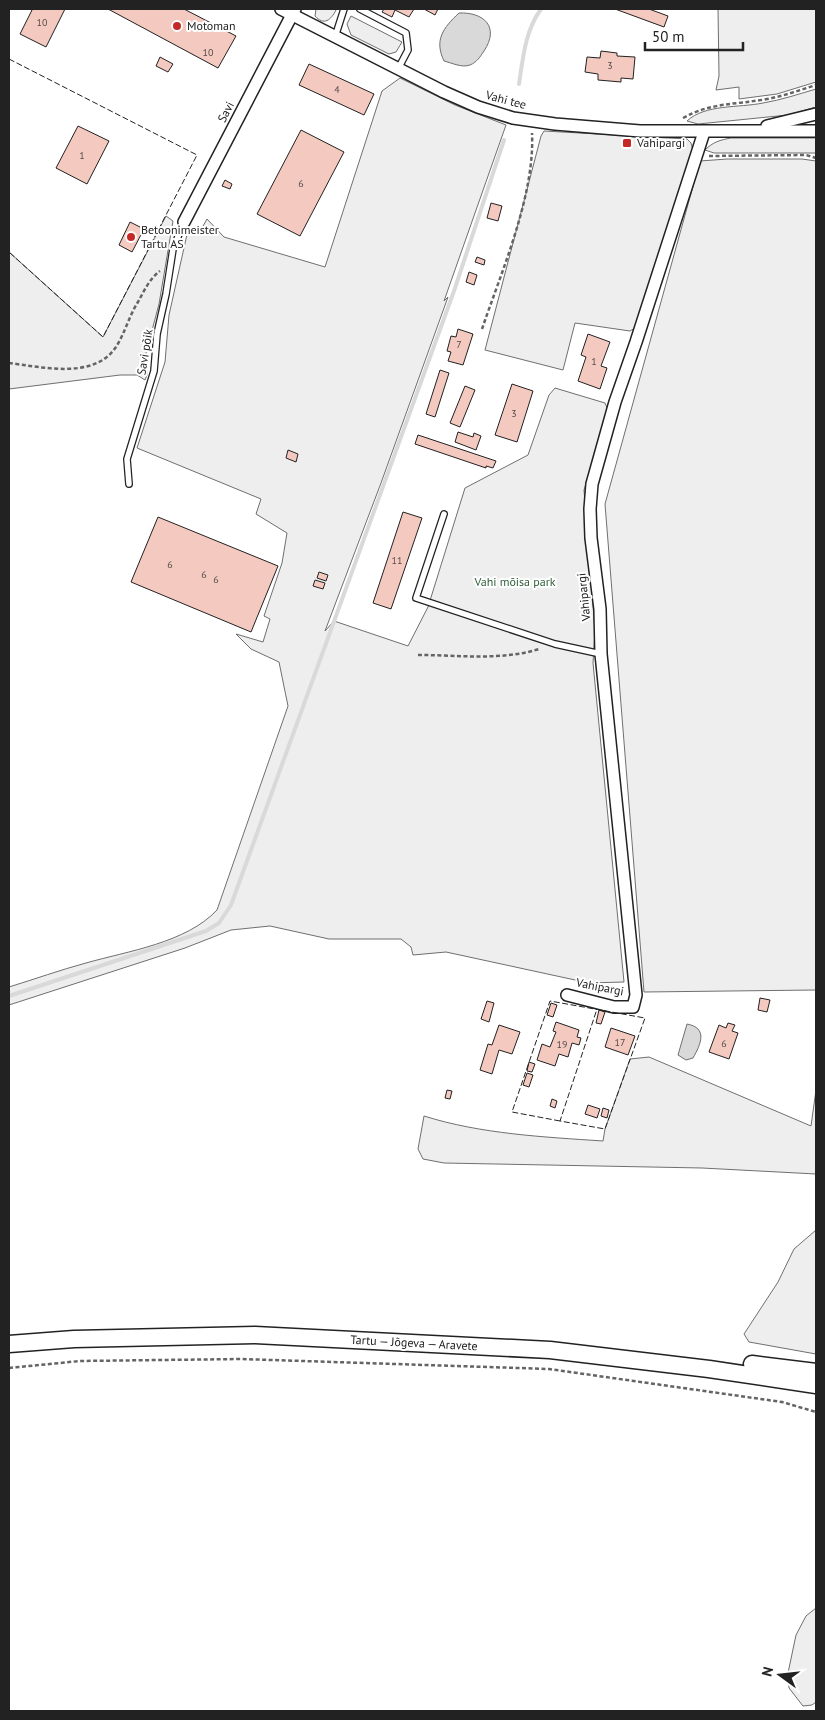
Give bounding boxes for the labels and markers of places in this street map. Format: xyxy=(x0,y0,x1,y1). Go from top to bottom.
place label: Motoman xyxy=(187,18,236,33)
marker: Motoman xyxy=(171,20,183,32)
place label: Vahipargi xyxy=(636,135,685,150)
marker: Vahipargi xyxy=(621,137,633,149)
place label: Betoonimeister Tartu AS xyxy=(141,222,219,251)
marker: Betoonimeister Tartu AS xyxy=(125,231,137,243)

